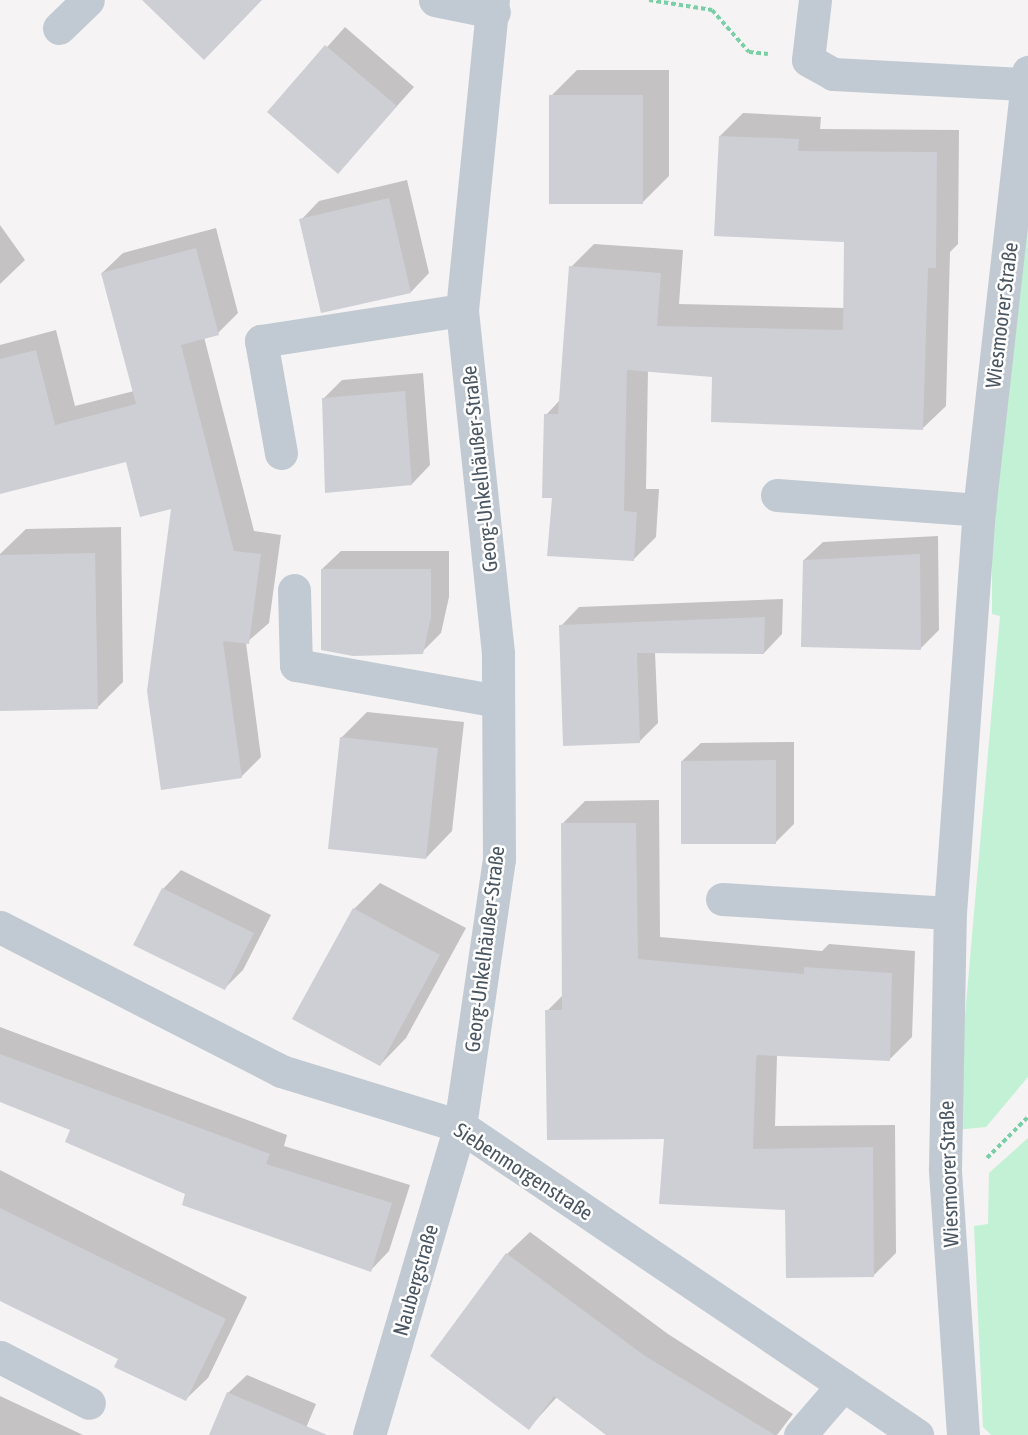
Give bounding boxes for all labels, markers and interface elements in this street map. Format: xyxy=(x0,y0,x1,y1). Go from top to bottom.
street label: Wiesmoorer Straße xyxy=(980,241,1022,389)
street label: Georg-Unkelhäußer-Straße xyxy=(456,364,502,574)
street label: Georg-Unkelhäußer-Straße xyxy=(459,844,509,1054)
street label: Wiesmoorer Straße xyxy=(933,1100,963,1248)
street label: Siebenmorgenstraße xyxy=(450,1117,598,1225)
street label: Naubergstraße xyxy=(387,1221,443,1339)

